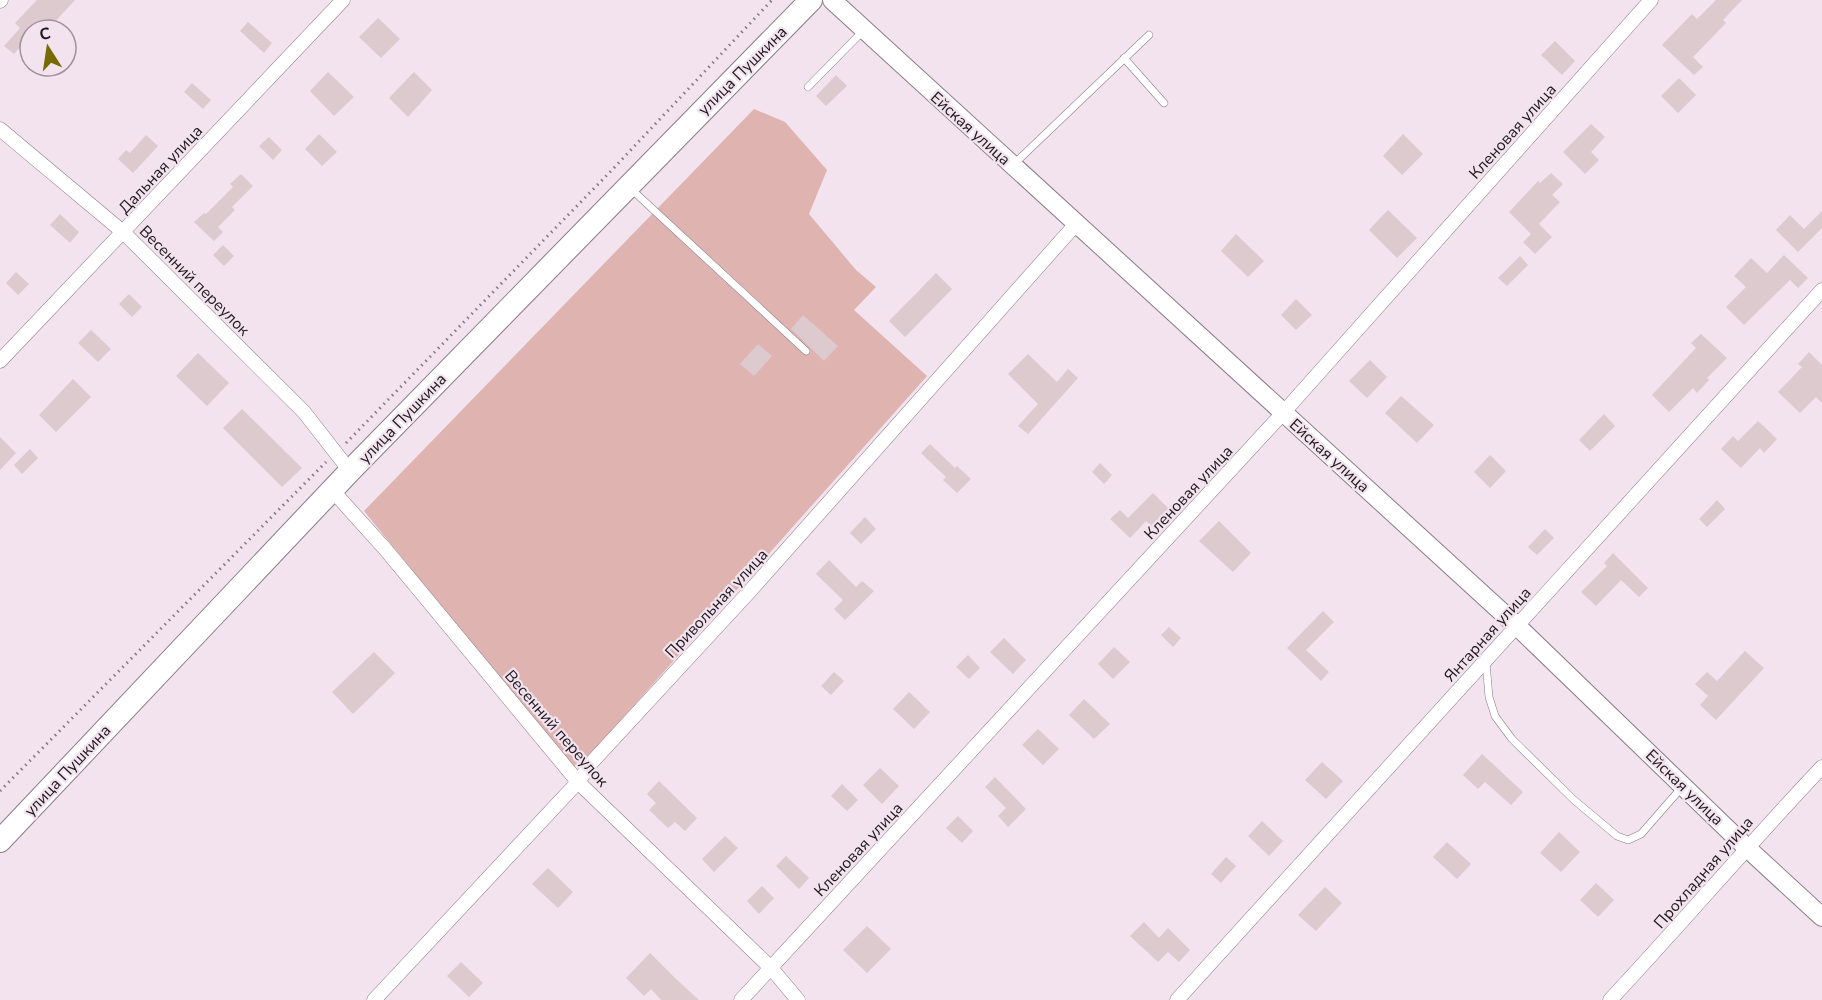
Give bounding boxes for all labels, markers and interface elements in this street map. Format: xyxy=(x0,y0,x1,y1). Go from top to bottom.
north arrow xyxy=(18,18,78,78)
street label: улица Пушкина xyxy=(693,21,792,120)
text: С xyxy=(37,22,53,46)
street label: Кленовая улица xyxy=(1464,79,1561,184)
street label: Ейская улица xyxy=(926,87,1015,171)
street label: Дальная улица xyxy=(114,120,208,219)
street label: Весенний переулок xyxy=(134,221,255,341)
street label: улица Пушкина xyxy=(354,369,452,469)
street label: Ейская улица xyxy=(1285,414,1374,498)
street label: Кленовая улица xyxy=(1139,441,1238,545)
street label: Привольная улица xyxy=(660,544,773,663)
street label: Янтарная улица xyxy=(1439,582,1536,687)
street label: Весенний переулок xyxy=(499,666,613,792)
street label: улица Пушкина xyxy=(20,720,116,821)
street label: Ейская улица xyxy=(1640,745,1728,831)
street label: Кленовая улица xyxy=(809,798,908,902)
street label: Прохладная улица xyxy=(1649,812,1759,933)

